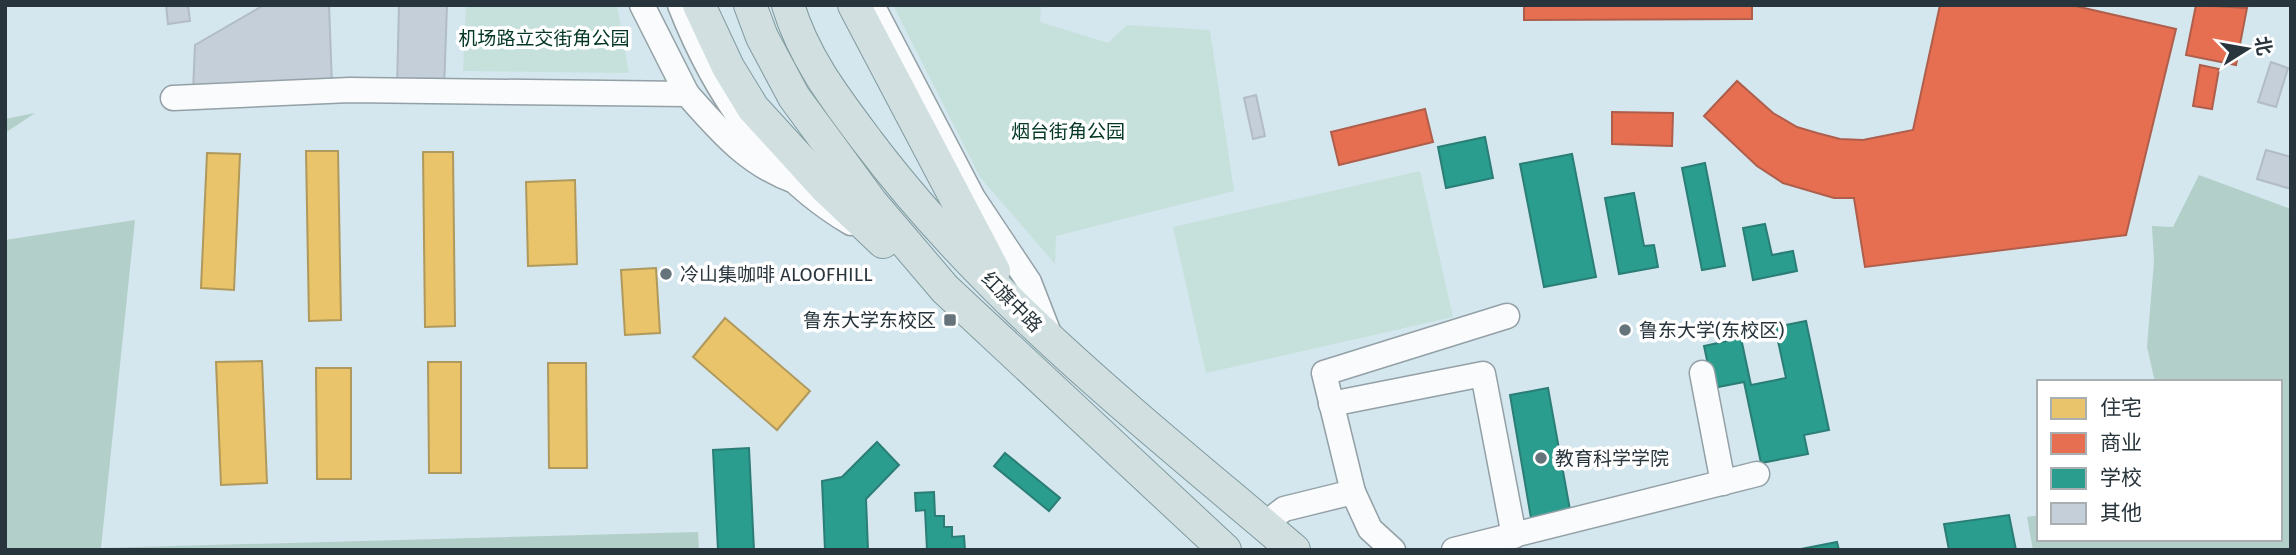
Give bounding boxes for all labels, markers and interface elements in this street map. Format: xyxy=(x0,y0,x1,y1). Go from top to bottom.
north arrow xyxy=(2212,14,2282,84)
park label: 机场路立交街角公园 xyxy=(458,27,630,50)
text: 北 xyxy=(2250,34,2276,57)
park label: 烟台街角公园 xyxy=(1011,120,1125,143)
place label: 冷山集咖啡 ALOOFHILL xyxy=(680,263,873,286)
marker: 冷山集咖啡 ALOOFHILL xyxy=(658,266,674,282)
street label: 红旗中路 xyxy=(977,267,1047,337)
place label: 鲁东大学东校区 xyxy=(803,309,936,332)
marker: 鲁东大学东校区 xyxy=(942,312,958,328)
place label: 鲁东大学(东校区) xyxy=(1639,319,1784,342)
marker: 鲁东大学(东校区) xyxy=(1617,322,1633,338)
legend xyxy=(2037,380,2282,541)
text: 住宅 xyxy=(2100,395,2142,421)
text: 商业 xyxy=(2100,430,2142,456)
place label: 教育科学学院 xyxy=(1555,447,1669,470)
marker: 教育科学学院 xyxy=(1533,450,1549,466)
text: 学校 xyxy=(2100,465,2142,491)
text: 其他 xyxy=(2100,500,2142,526)

